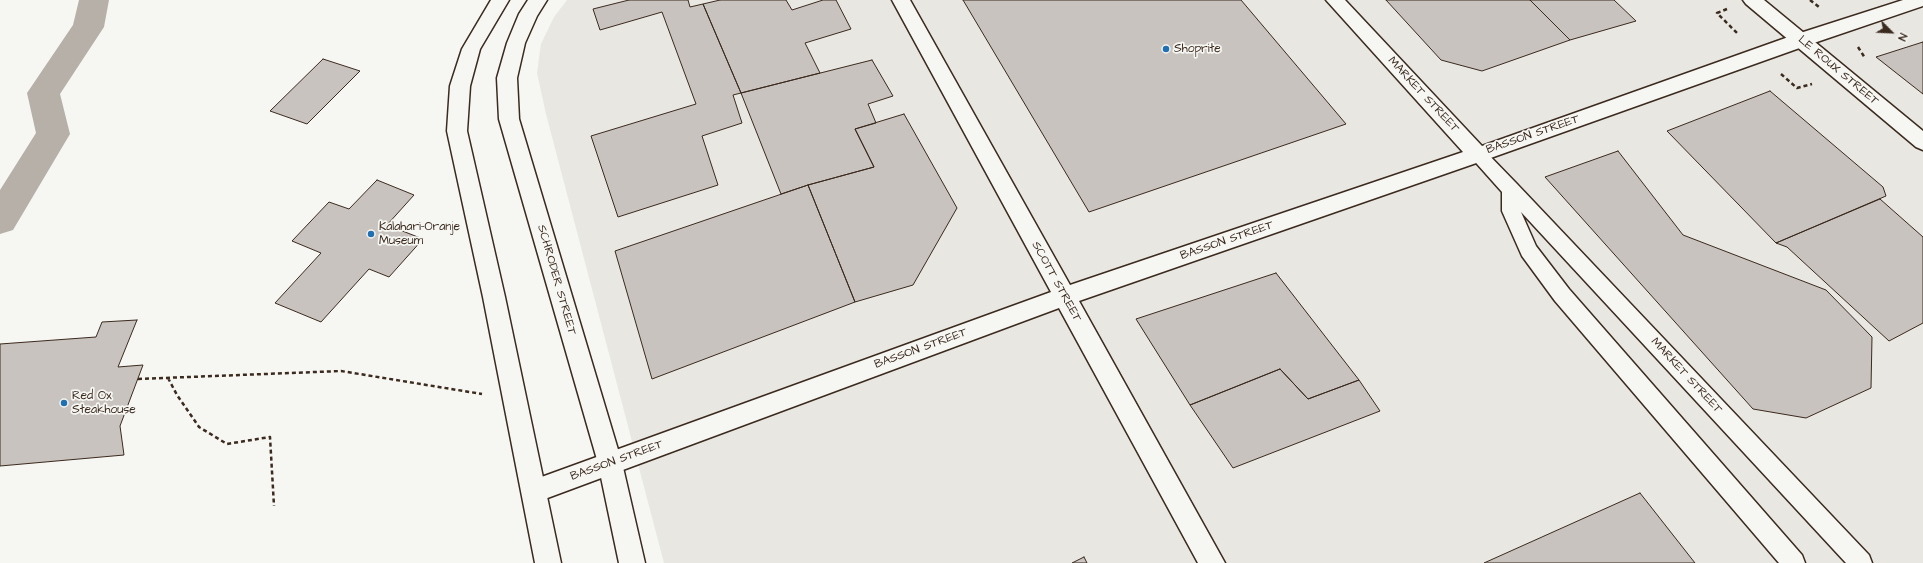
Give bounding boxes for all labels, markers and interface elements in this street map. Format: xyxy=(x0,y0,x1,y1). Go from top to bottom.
north arrow xyxy=(1871,12,1911,52)
text: N xyxy=(1894,31,1911,43)
street label: LE ROUX STREET xyxy=(1795,33,1881,109)
place label: Shoprite xyxy=(1174,42,1221,56)
marker: Shoprite xyxy=(1161,44,1171,54)
street label: MARKET STREET xyxy=(1384,54,1462,136)
street label: BASSON STREET xyxy=(1485,112,1581,158)
street label: BASSON STREET xyxy=(1179,218,1275,264)
place label: Kalahari-Oranje Museum xyxy=(379,220,460,248)
street label: SCHRODER STREET xyxy=(533,223,579,337)
marker: Kalahari-Oranje Museum xyxy=(366,229,376,239)
street label: SCOTT STREET xyxy=(1028,239,1084,325)
street label: BASSON STREET xyxy=(873,326,969,372)
street label: MARKET STREET xyxy=(1647,335,1725,417)
place label: Red Ox Steakhouse xyxy=(72,389,136,417)
marker: Red Ox Steakhouse xyxy=(59,398,69,408)
street label: BASSON STREET xyxy=(569,438,665,484)

